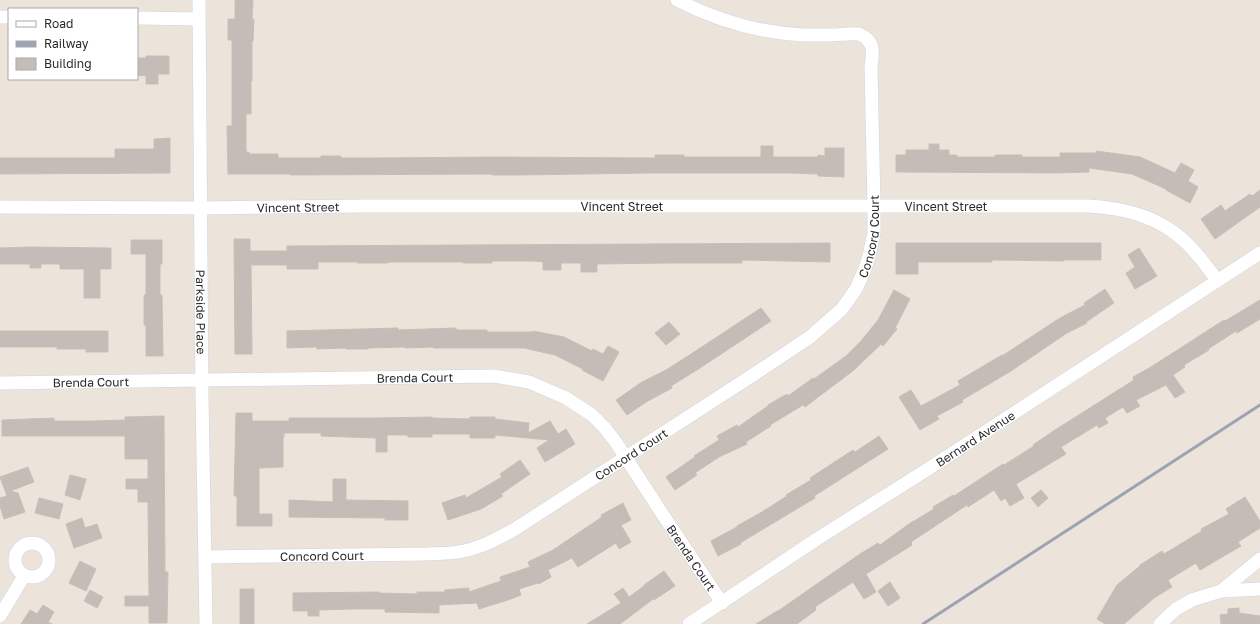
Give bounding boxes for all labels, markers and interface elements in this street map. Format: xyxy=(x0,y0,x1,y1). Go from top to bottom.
legend xyxy=(8,8,138,80)
text: Road xyxy=(44,16,73,31)
text: Railway xyxy=(44,36,89,51)
text: Building xyxy=(44,56,92,71)
street label: Concord Court xyxy=(855,195,882,280)
street label: Vincent Street xyxy=(256,199,340,215)
street label: Vincent Street xyxy=(581,199,664,214)
street label: Vincent Street xyxy=(905,199,988,214)
street label: Parkside Place xyxy=(194,269,209,355)
street label: Brenda Court xyxy=(377,369,454,385)
street label: Brenda Court xyxy=(53,374,130,390)
street label: Bernard Avenue xyxy=(933,407,1017,470)
street label: Concord Court xyxy=(592,425,670,483)
street label: Brenda Court xyxy=(664,521,719,594)
street label: Concord Court xyxy=(280,547,364,563)

